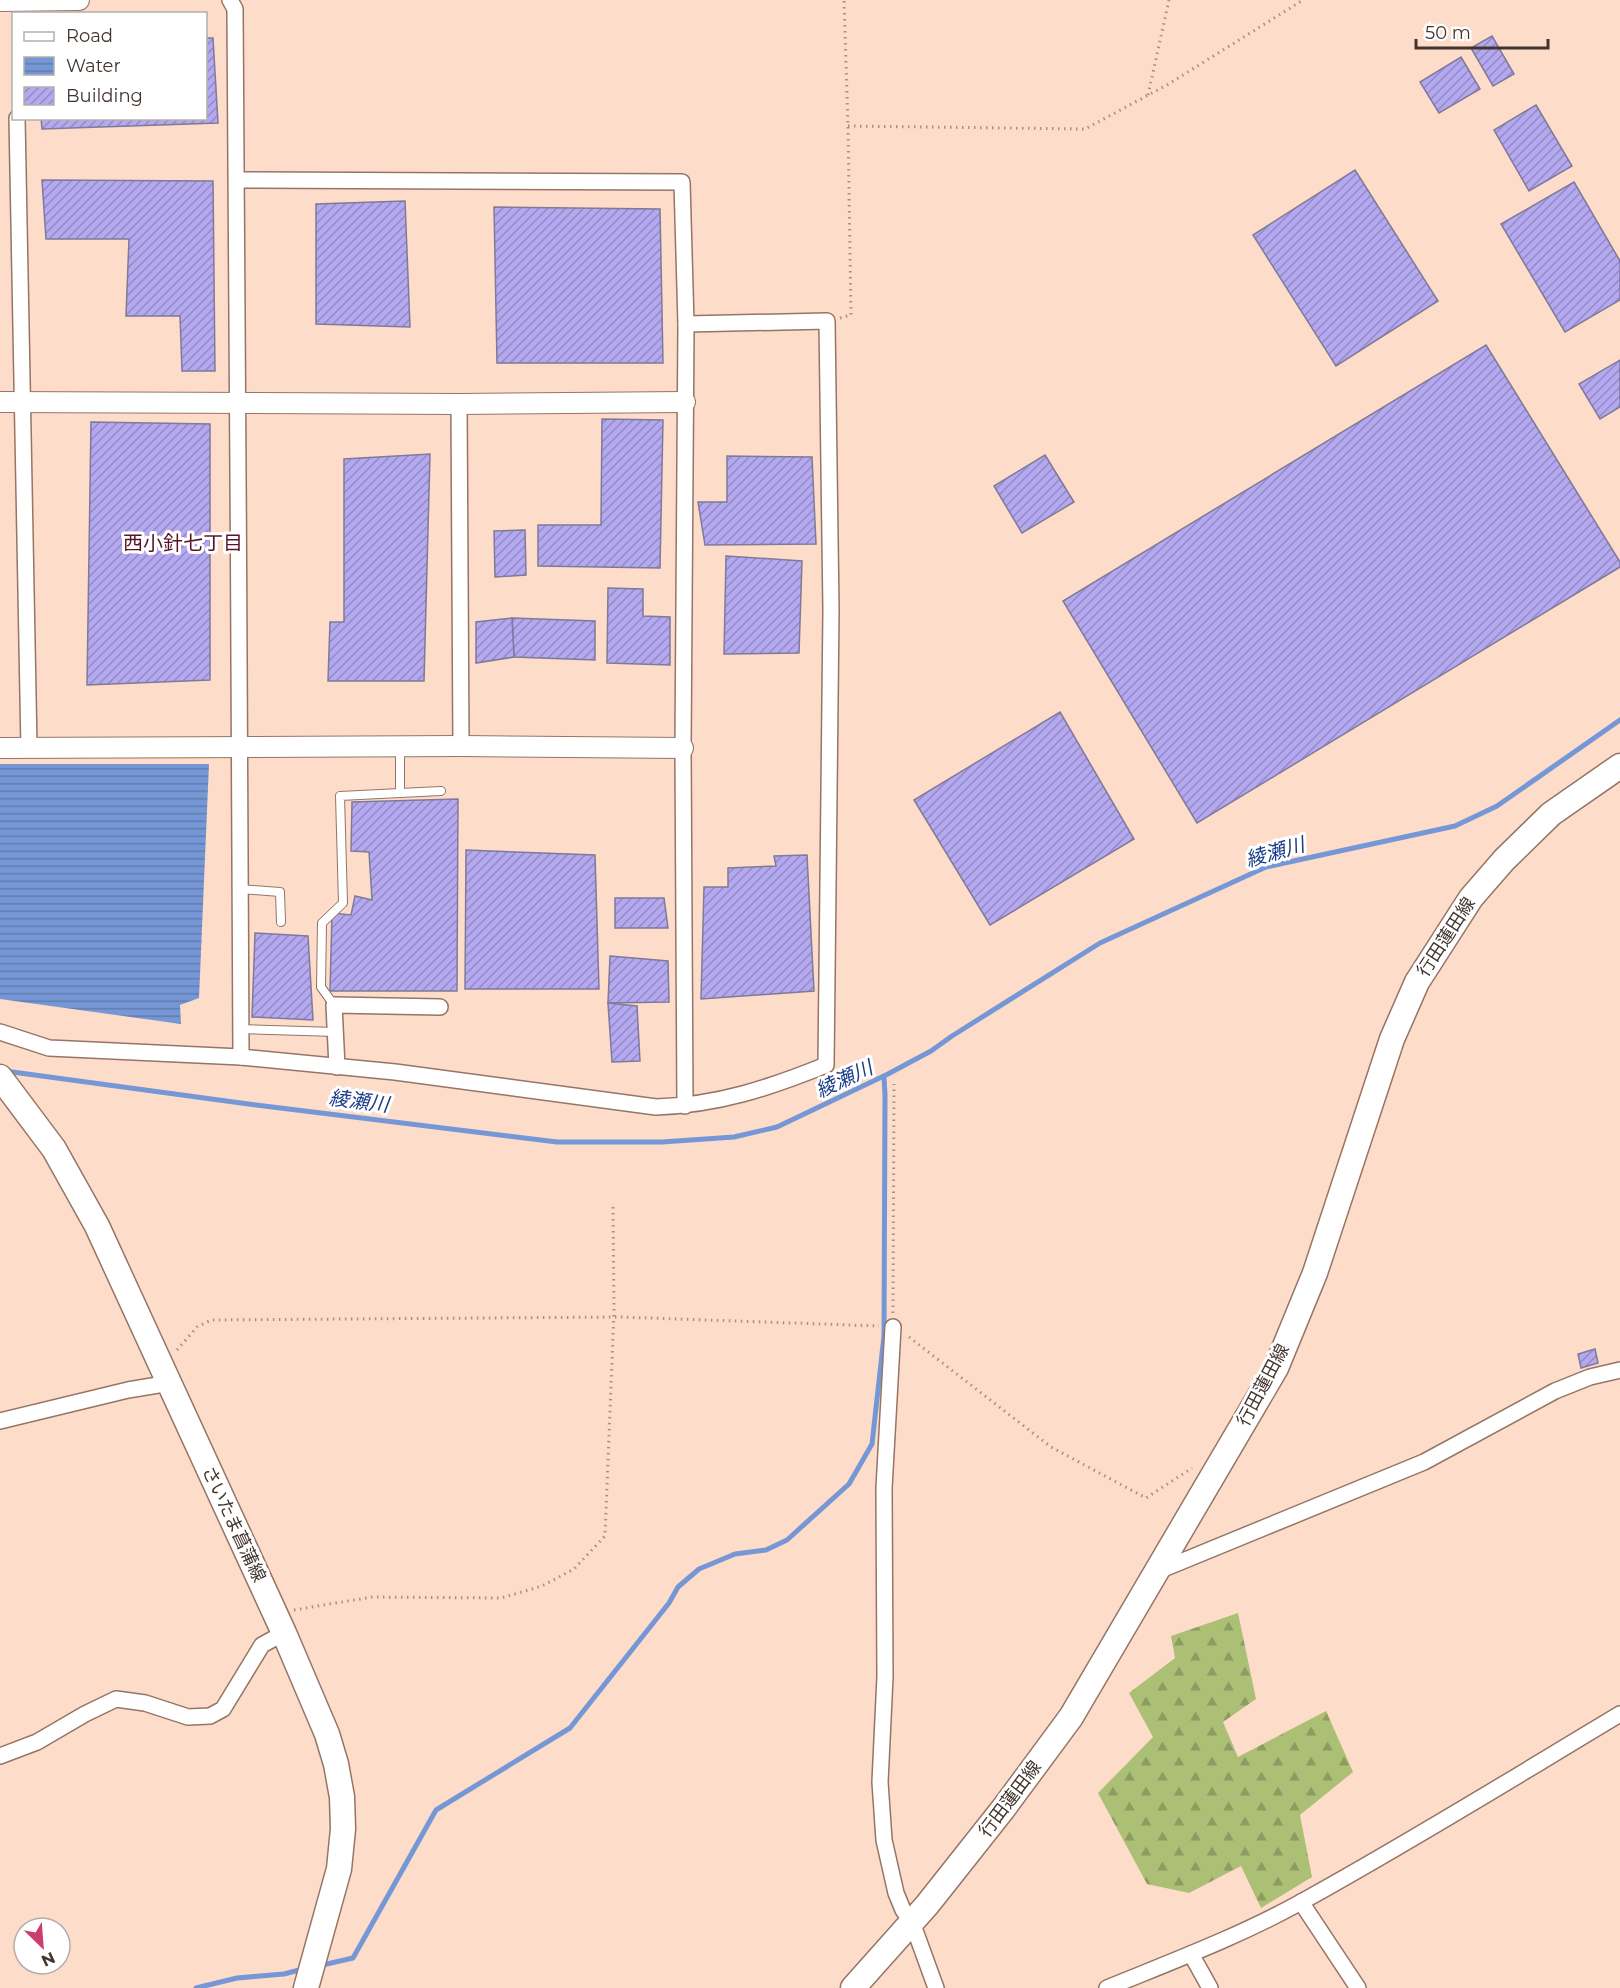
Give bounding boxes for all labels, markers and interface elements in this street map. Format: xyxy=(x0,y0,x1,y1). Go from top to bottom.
legend xyxy=(12,12,207,120)
scale bar xyxy=(1416,12,1548,50)
text: 50 m xyxy=(1425,22,1471,44)
text: Road xyxy=(66,25,113,47)
text: Water xyxy=(66,55,121,77)
text: Building xyxy=(66,85,143,107)
district label: 西小針七丁目 xyxy=(123,531,243,555)
water label: 綾瀬川 xyxy=(1243,832,1309,872)
street label: 行田蓮田線 xyxy=(1412,893,1480,981)
water label: 綾瀬川 xyxy=(812,1055,878,1103)
water label: 綾瀬川 xyxy=(328,1085,392,1117)
street label: 行田蓮田線 xyxy=(1232,1340,1294,1430)
street label: さいたま菖蒲線 xyxy=(198,1462,270,1586)
street label: 行田蓮田線 xyxy=(974,1756,1046,1842)
north arrow xyxy=(12,1916,72,1976)
text: N xyxy=(38,1948,58,1970)

